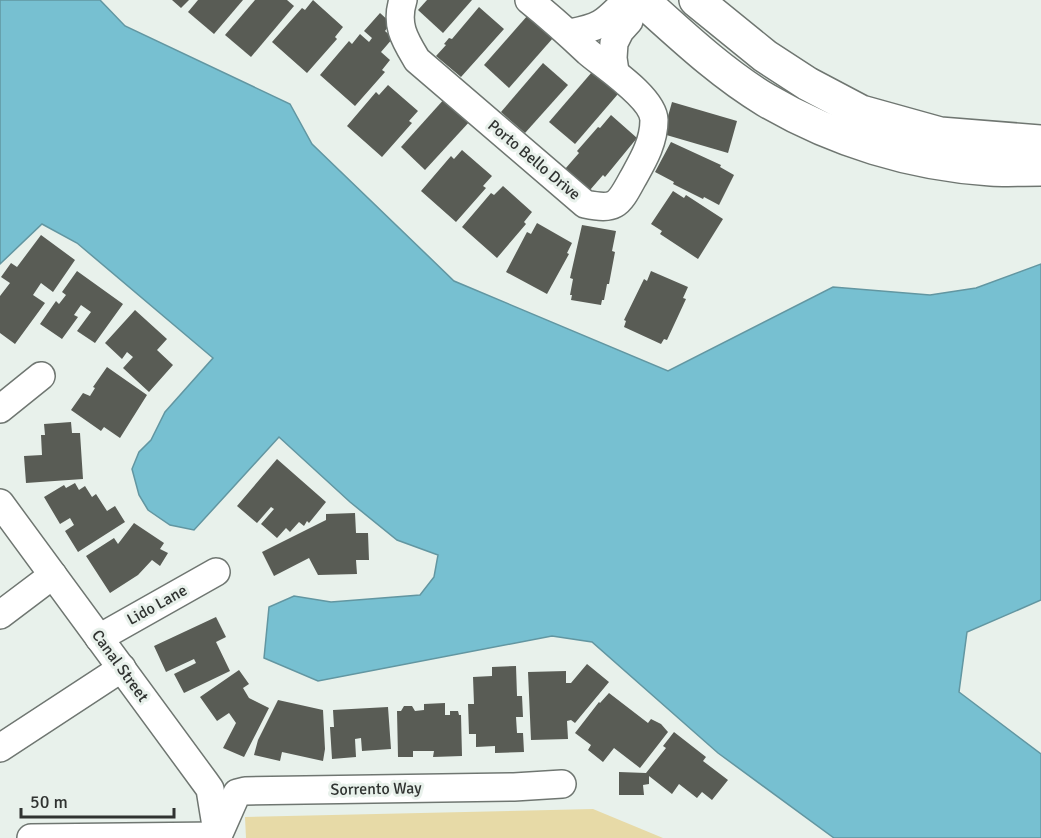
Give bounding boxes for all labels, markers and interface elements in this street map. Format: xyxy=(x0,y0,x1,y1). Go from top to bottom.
street label: Porto Bello Drive xyxy=(484,115,584,205)
street label: Lido Lane xyxy=(123,580,191,630)
street label: Canal Street xyxy=(87,626,153,706)
street label: Sorrento Way xyxy=(330,778,422,800)
scale bar xyxy=(21,781,174,819)
text: 50 m xyxy=(30,791,68,813)

